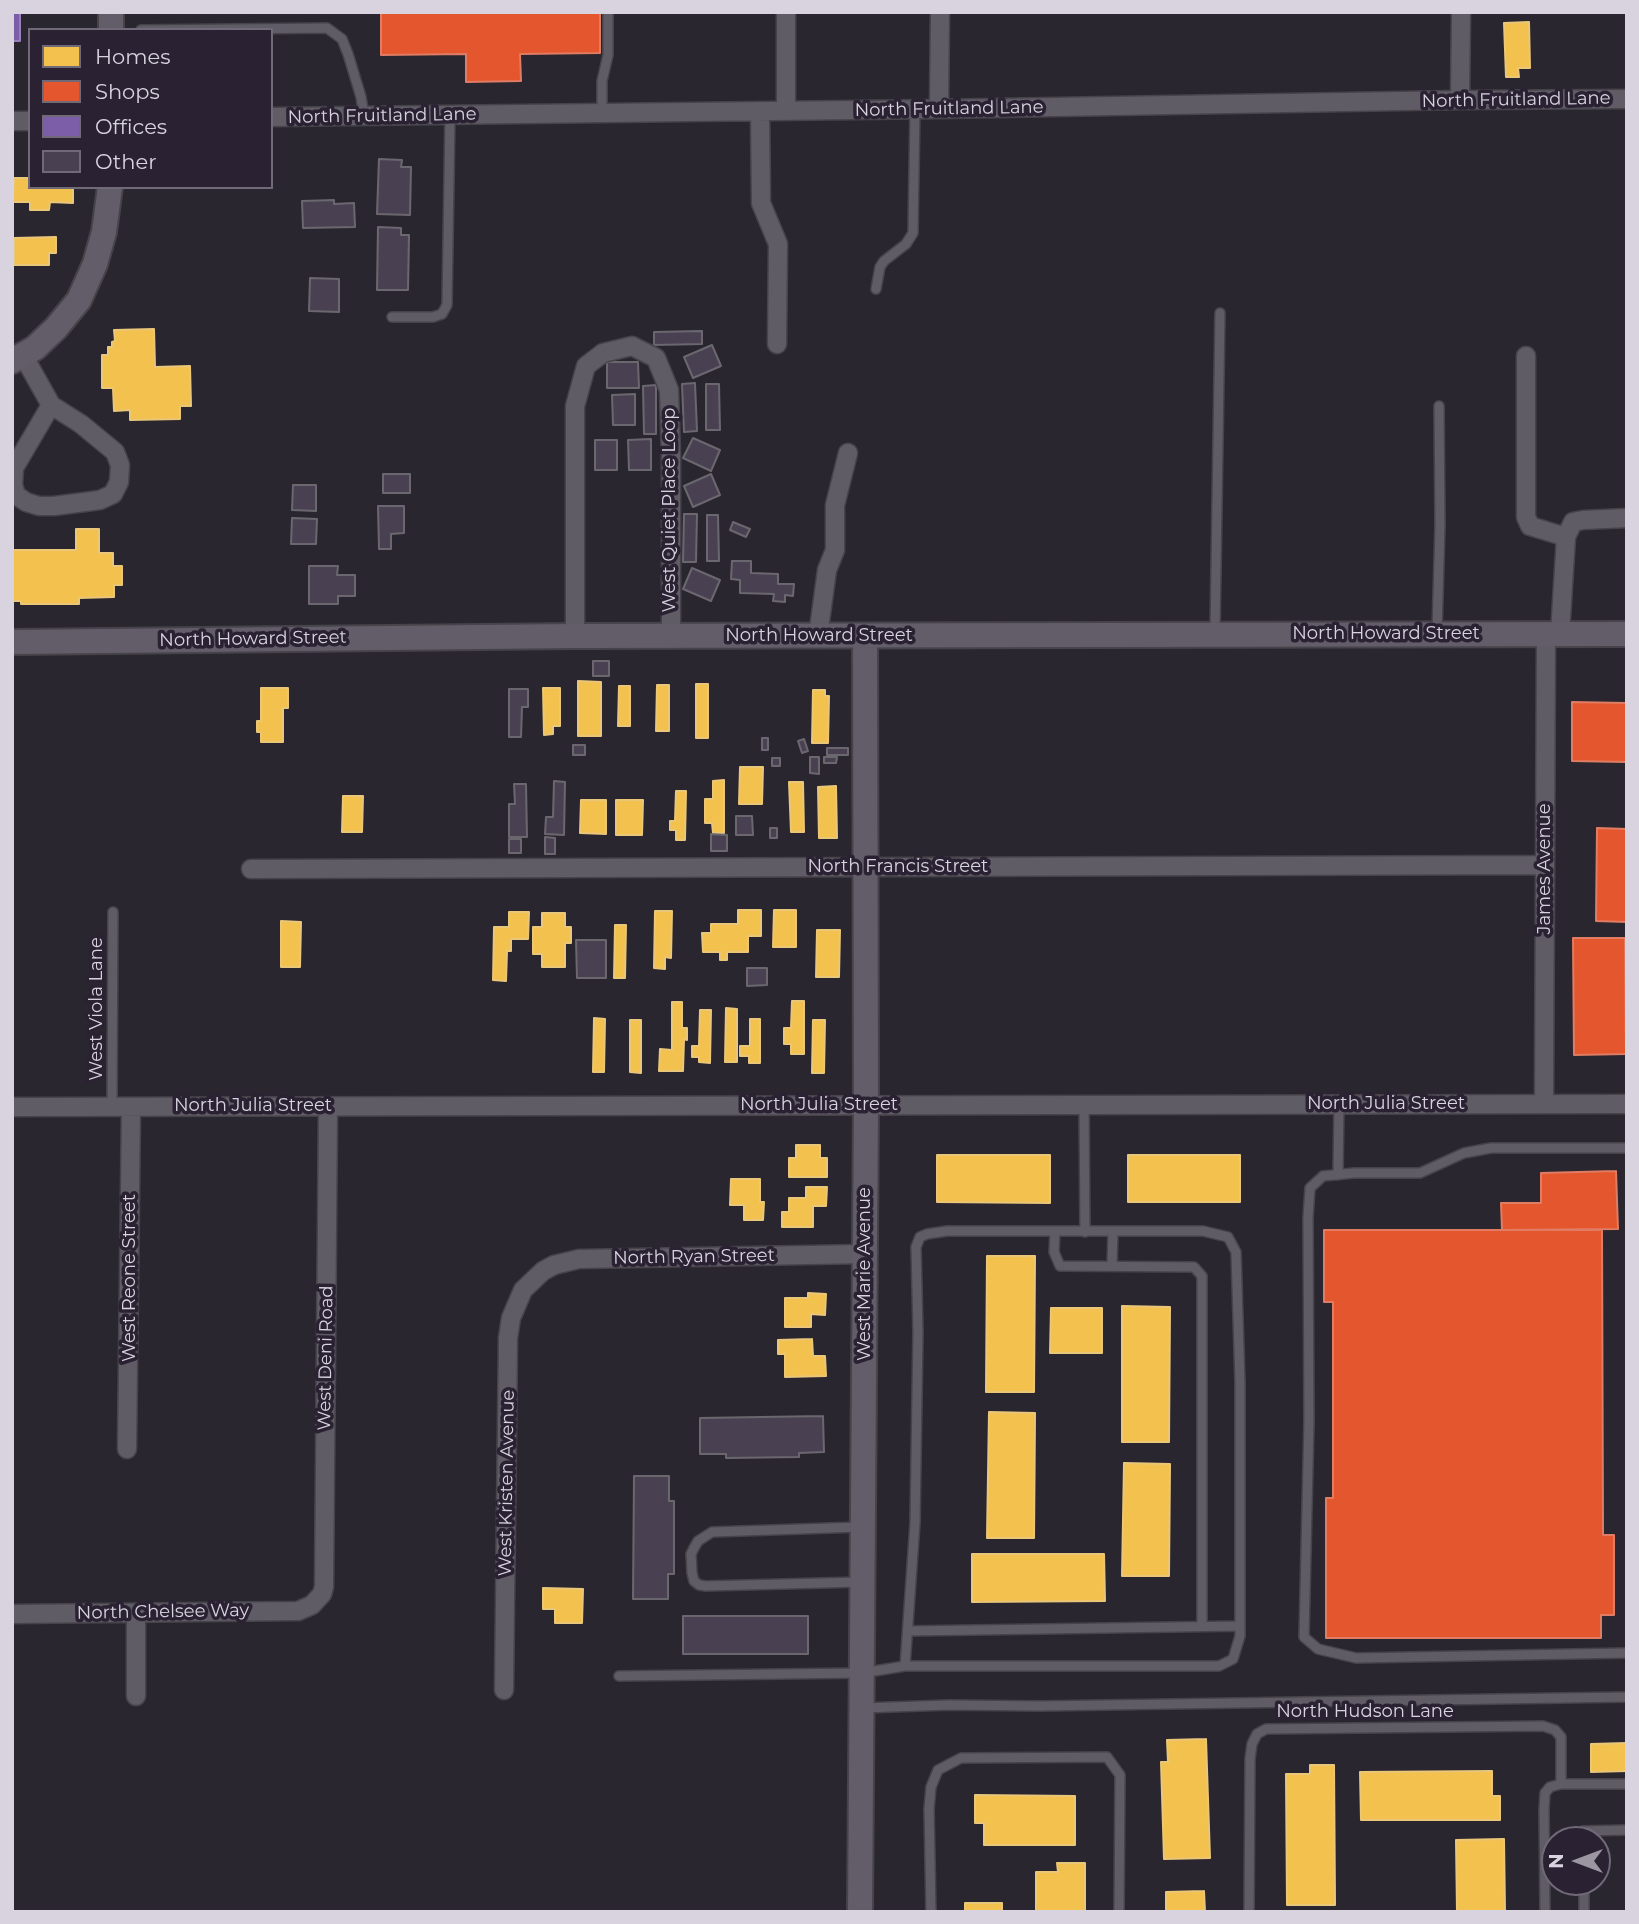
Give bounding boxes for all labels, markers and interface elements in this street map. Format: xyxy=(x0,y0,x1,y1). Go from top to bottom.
legend xyxy=(28,28,273,189)
text: Homes xyxy=(95,44,170,69)
text: Shops xyxy=(95,79,160,104)
street label: North Fruitland Lane xyxy=(1421,88,1611,112)
street label: North Fruitland Lane xyxy=(854,97,1044,121)
street label: North Fruitland Lane xyxy=(287,104,477,128)
text: Offices xyxy=(95,114,167,139)
text: Other xyxy=(95,149,157,174)
street label: West Quiet Place Loop xyxy=(659,408,681,612)
street label: North Howard Street xyxy=(1292,623,1480,645)
street label: North Howard Street xyxy=(725,625,913,647)
street label: North Howard Street xyxy=(159,627,347,651)
street label: James Avenue xyxy=(1534,803,1556,935)
street label: North Francis Street xyxy=(808,856,988,878)
street label: West Viola Lane xyxy=(86,937,108,1081)
street label: North Julia Street xyxy=(1307,1093,1465,1115)
street label: North Julia Street xyxy=(740,1094,898,1116)
street label: North Julia Street xyxy=(174,1095,332,1117)
street label: West Marie Avenue xyxy=(854,1187,876,1361)
street label: West Reone Street xyxy=(119,1194,141,1362)
street label: North Ryan Street xyxy=(613,1245,775,1269)
street label: West Deni Road xyxy=(314,1285,338,1431)
street label: West Kristen Avenue xyxy=(495,1389,519,1577)
street label: North Chelsee Way xyxy=(77,1600,249,1624)
street label: North Hudson Lane xyxy=(1276,1701,1454,1723)
north arrow xyxy=(1541,1826,1611,1896)
text: N xyxy=(1545,1853,1568,1869)

